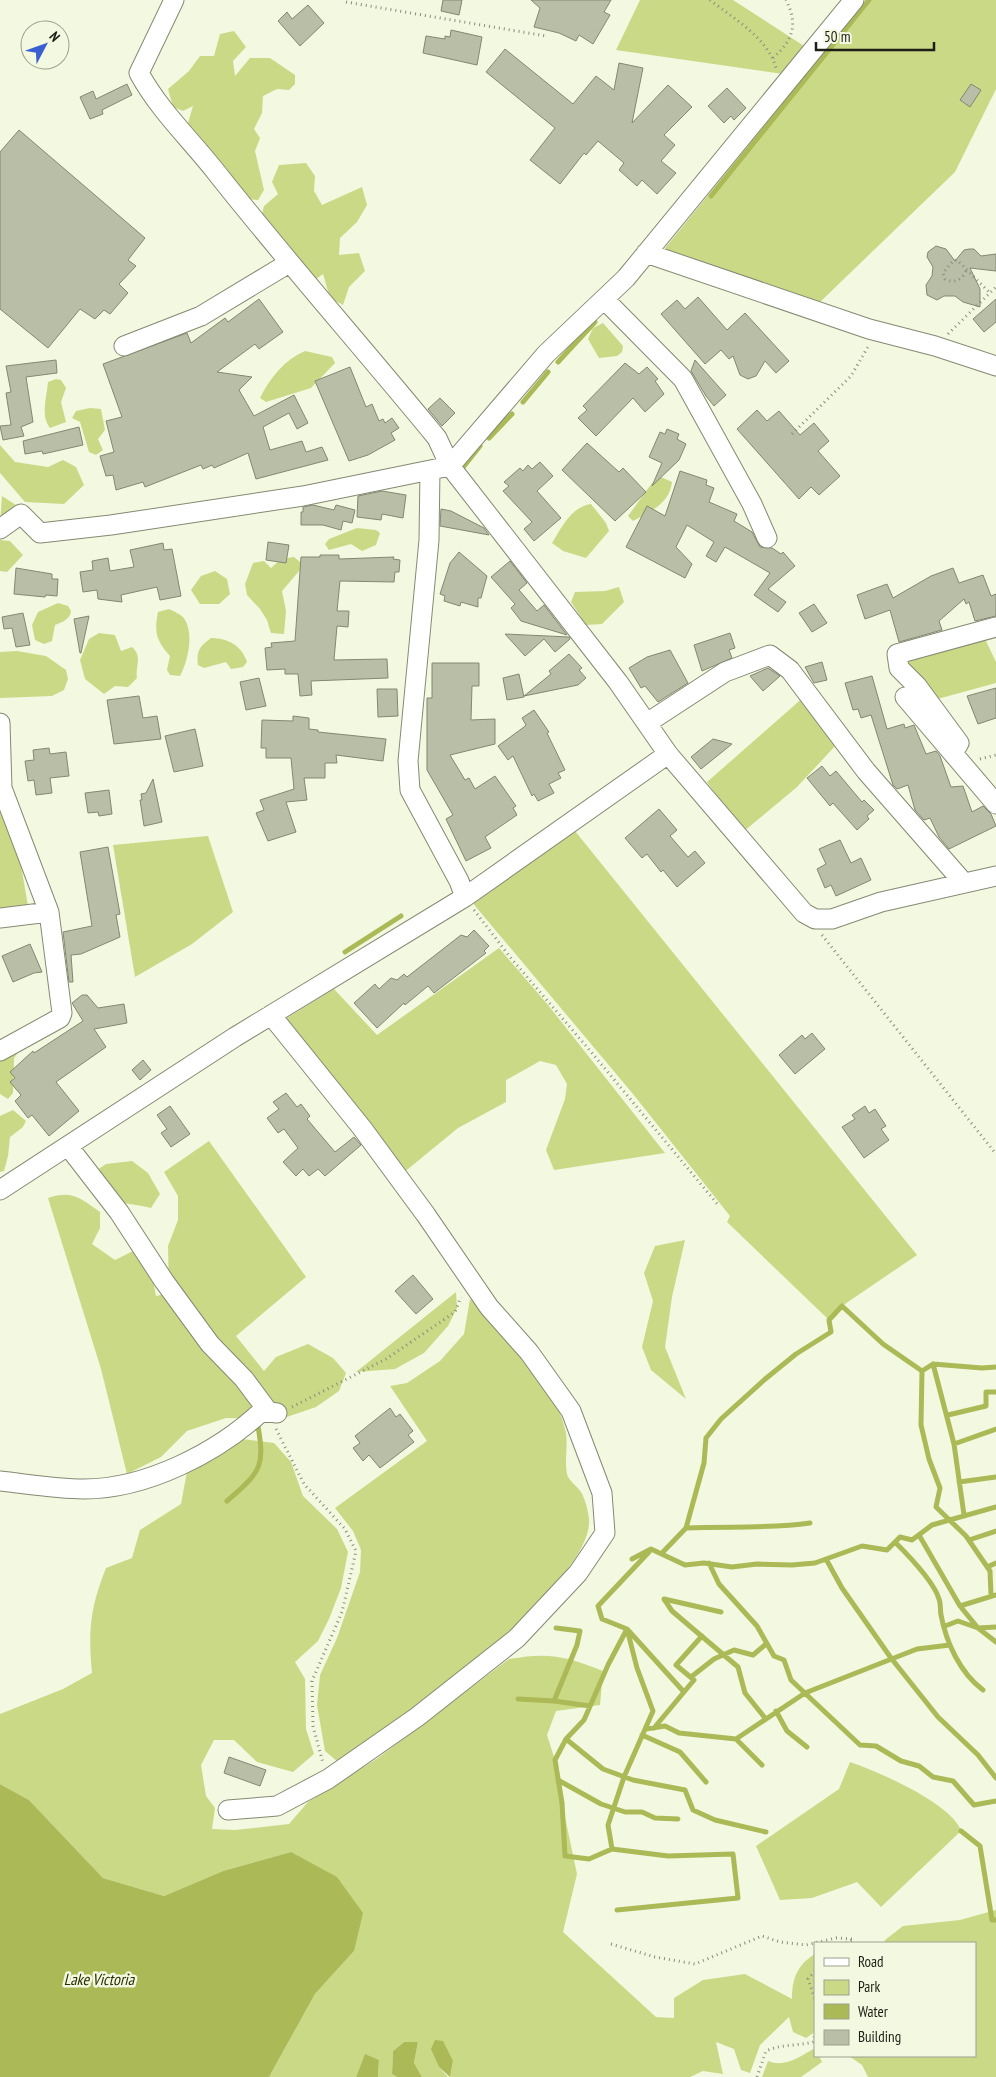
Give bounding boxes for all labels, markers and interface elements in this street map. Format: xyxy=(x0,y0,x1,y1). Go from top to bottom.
north arrow xyxy=(20,20,70,70)
scale bar xyxy=(816,20,934,52)
text: 50 m xyxy=(824,27,850,46)
text: N xyxy=(46,28,64,45)
legend xyxy=(814,1942,976,2057)
text: Road xyxy=(858,1952,884,1971)
water label: Lake Victoria xyxy=(64,1969,136,1989)
text: Park xyxy=(858,1977,880,1996)
text: Water xyxy=(858,2002,889,2021)
text: Building xyxy=(858,2027,901,2046)

